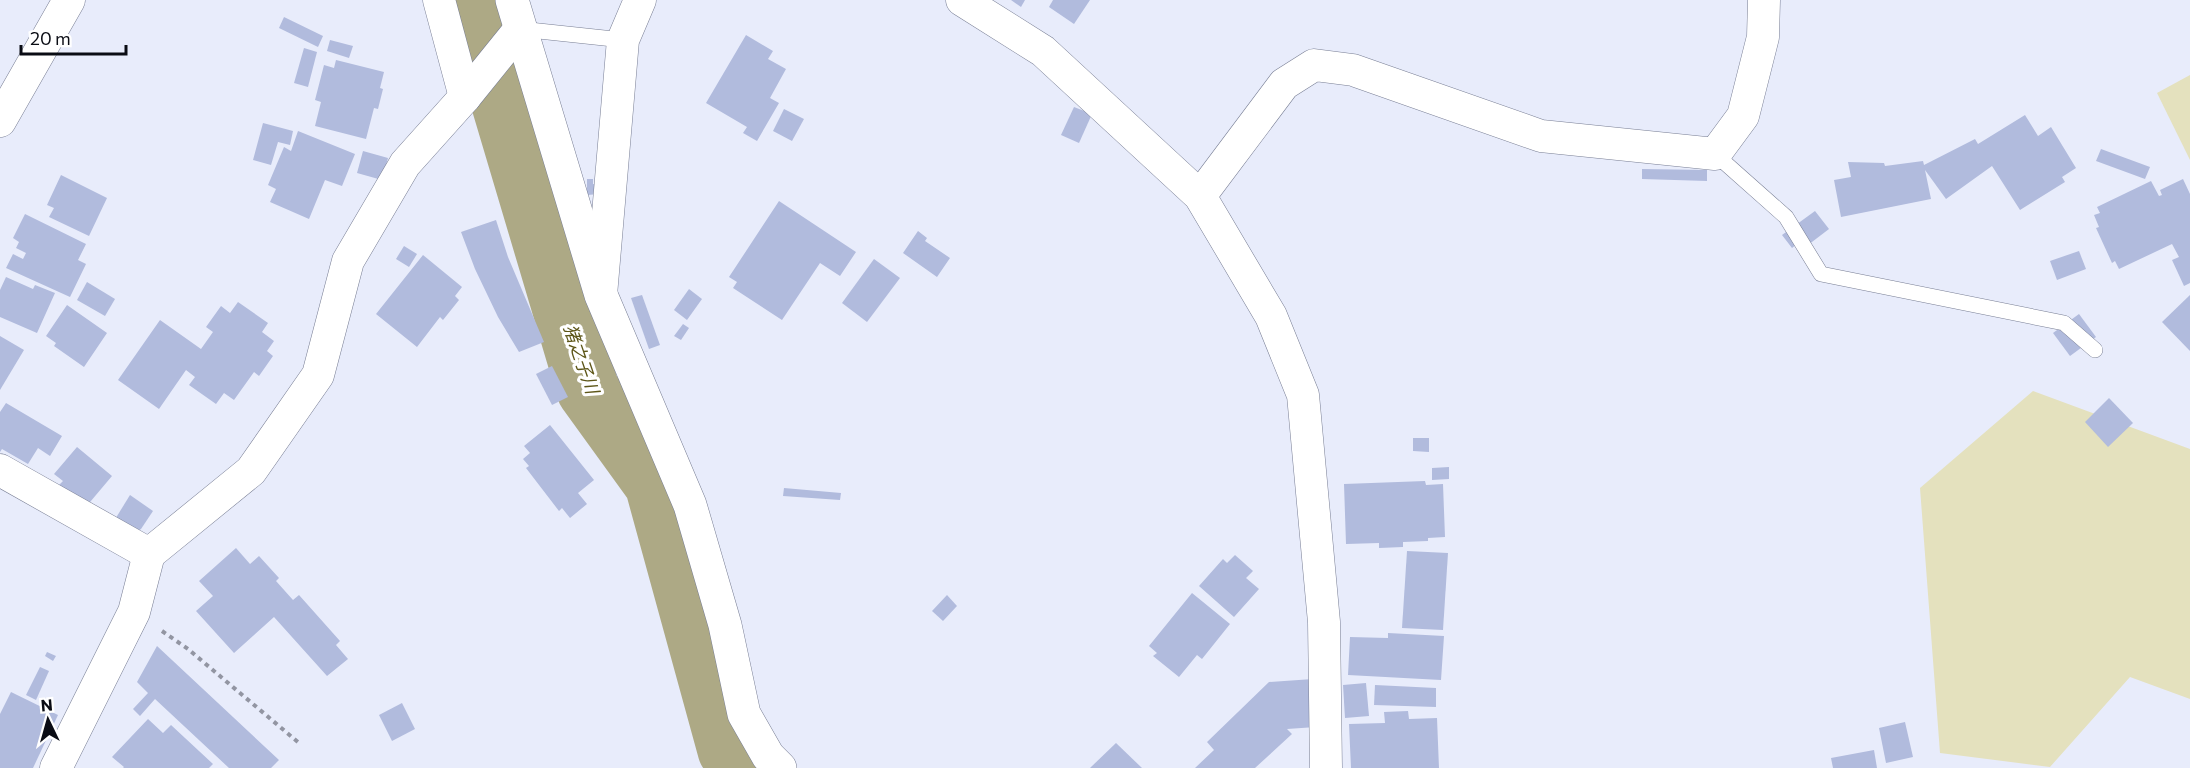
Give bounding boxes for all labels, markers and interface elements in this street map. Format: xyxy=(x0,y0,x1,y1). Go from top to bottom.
scale bar xyxy=(21,18,126,56)
text: 20 m xyxy=(30,27,71,49)
water label: 猪之子川 xyxy=(560,321,605,398)
north arrow xyxy=(18,690,78,750)
text: N xyxy=(40,695,53,715)

